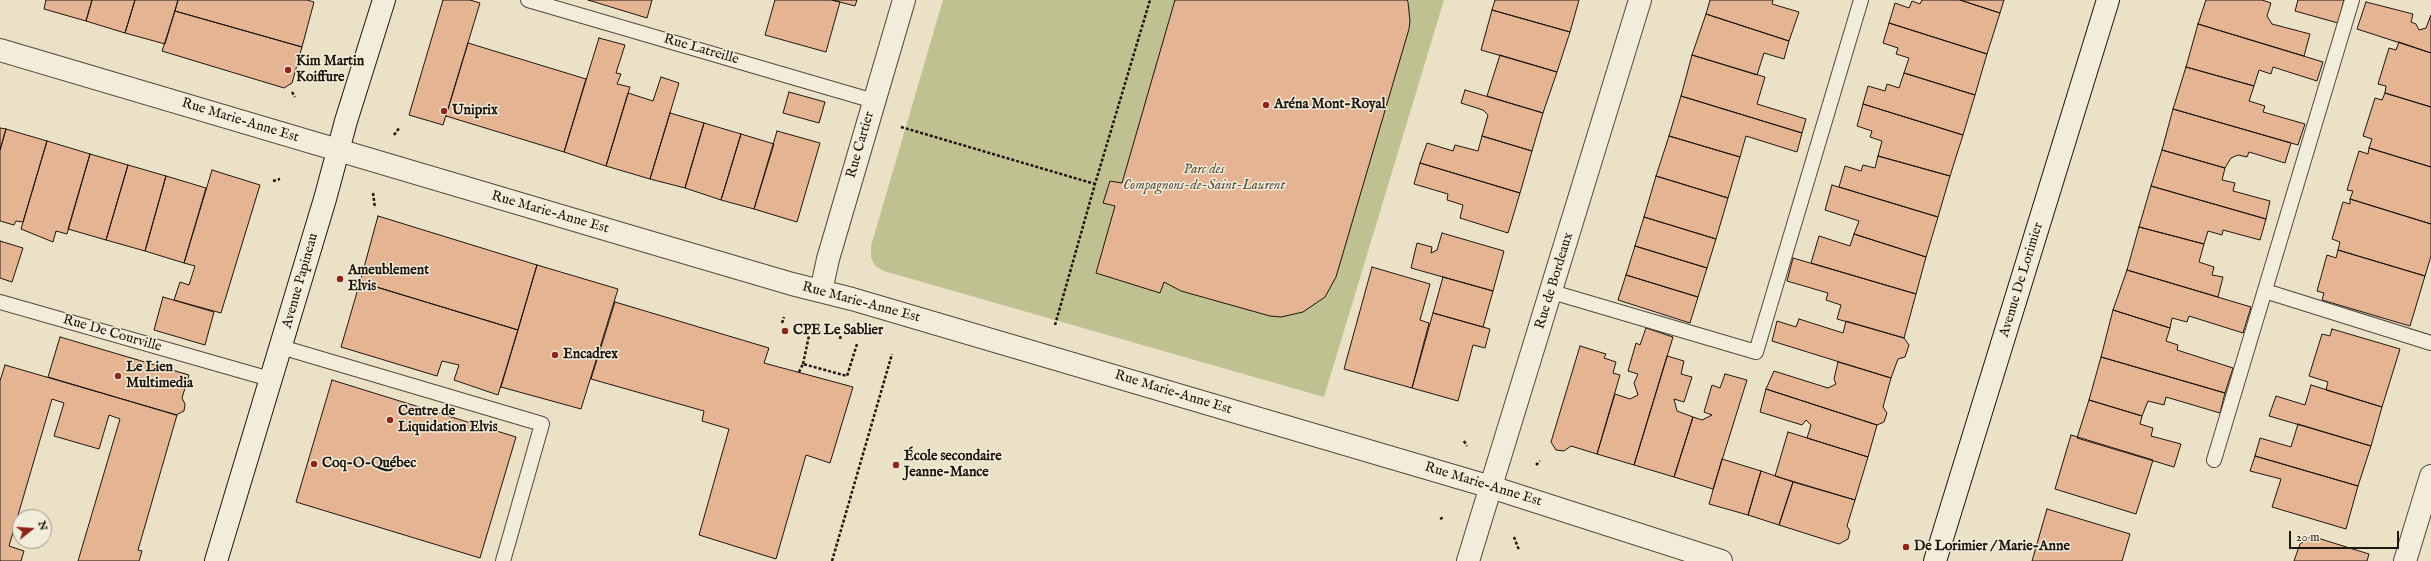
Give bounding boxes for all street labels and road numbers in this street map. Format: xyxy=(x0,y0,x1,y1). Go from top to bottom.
street label: Rue Latreille xyxy=(661,31,741,69)
street label: Rue Marie-Anne Est xyxy=(179,95,301,147)
street label: Rue Cartier xyxy=(843,110,879,180)
street label: Rue Marie-Anne Est xyxy=(489,188,611,238)
street label: Avenue De Lorimier xyxy=(1997,221,2047,339)
street label: Avenue Papineau xyxy=(279,231,323,331)
street label: Rue de Bordeaux xyxy=(1532,231,1578,331)
street label: Rue Marie-Anne Est xyxy=(800,279,922,327)
street label: Rue De Courville xyxy=(61,312,163,356)
street label: Rue Marie-Anne Est xyxy=(1112,367,1234,419)
street label: Rue Marie-Anne Est xyxy=(1422,459,1544,511)

